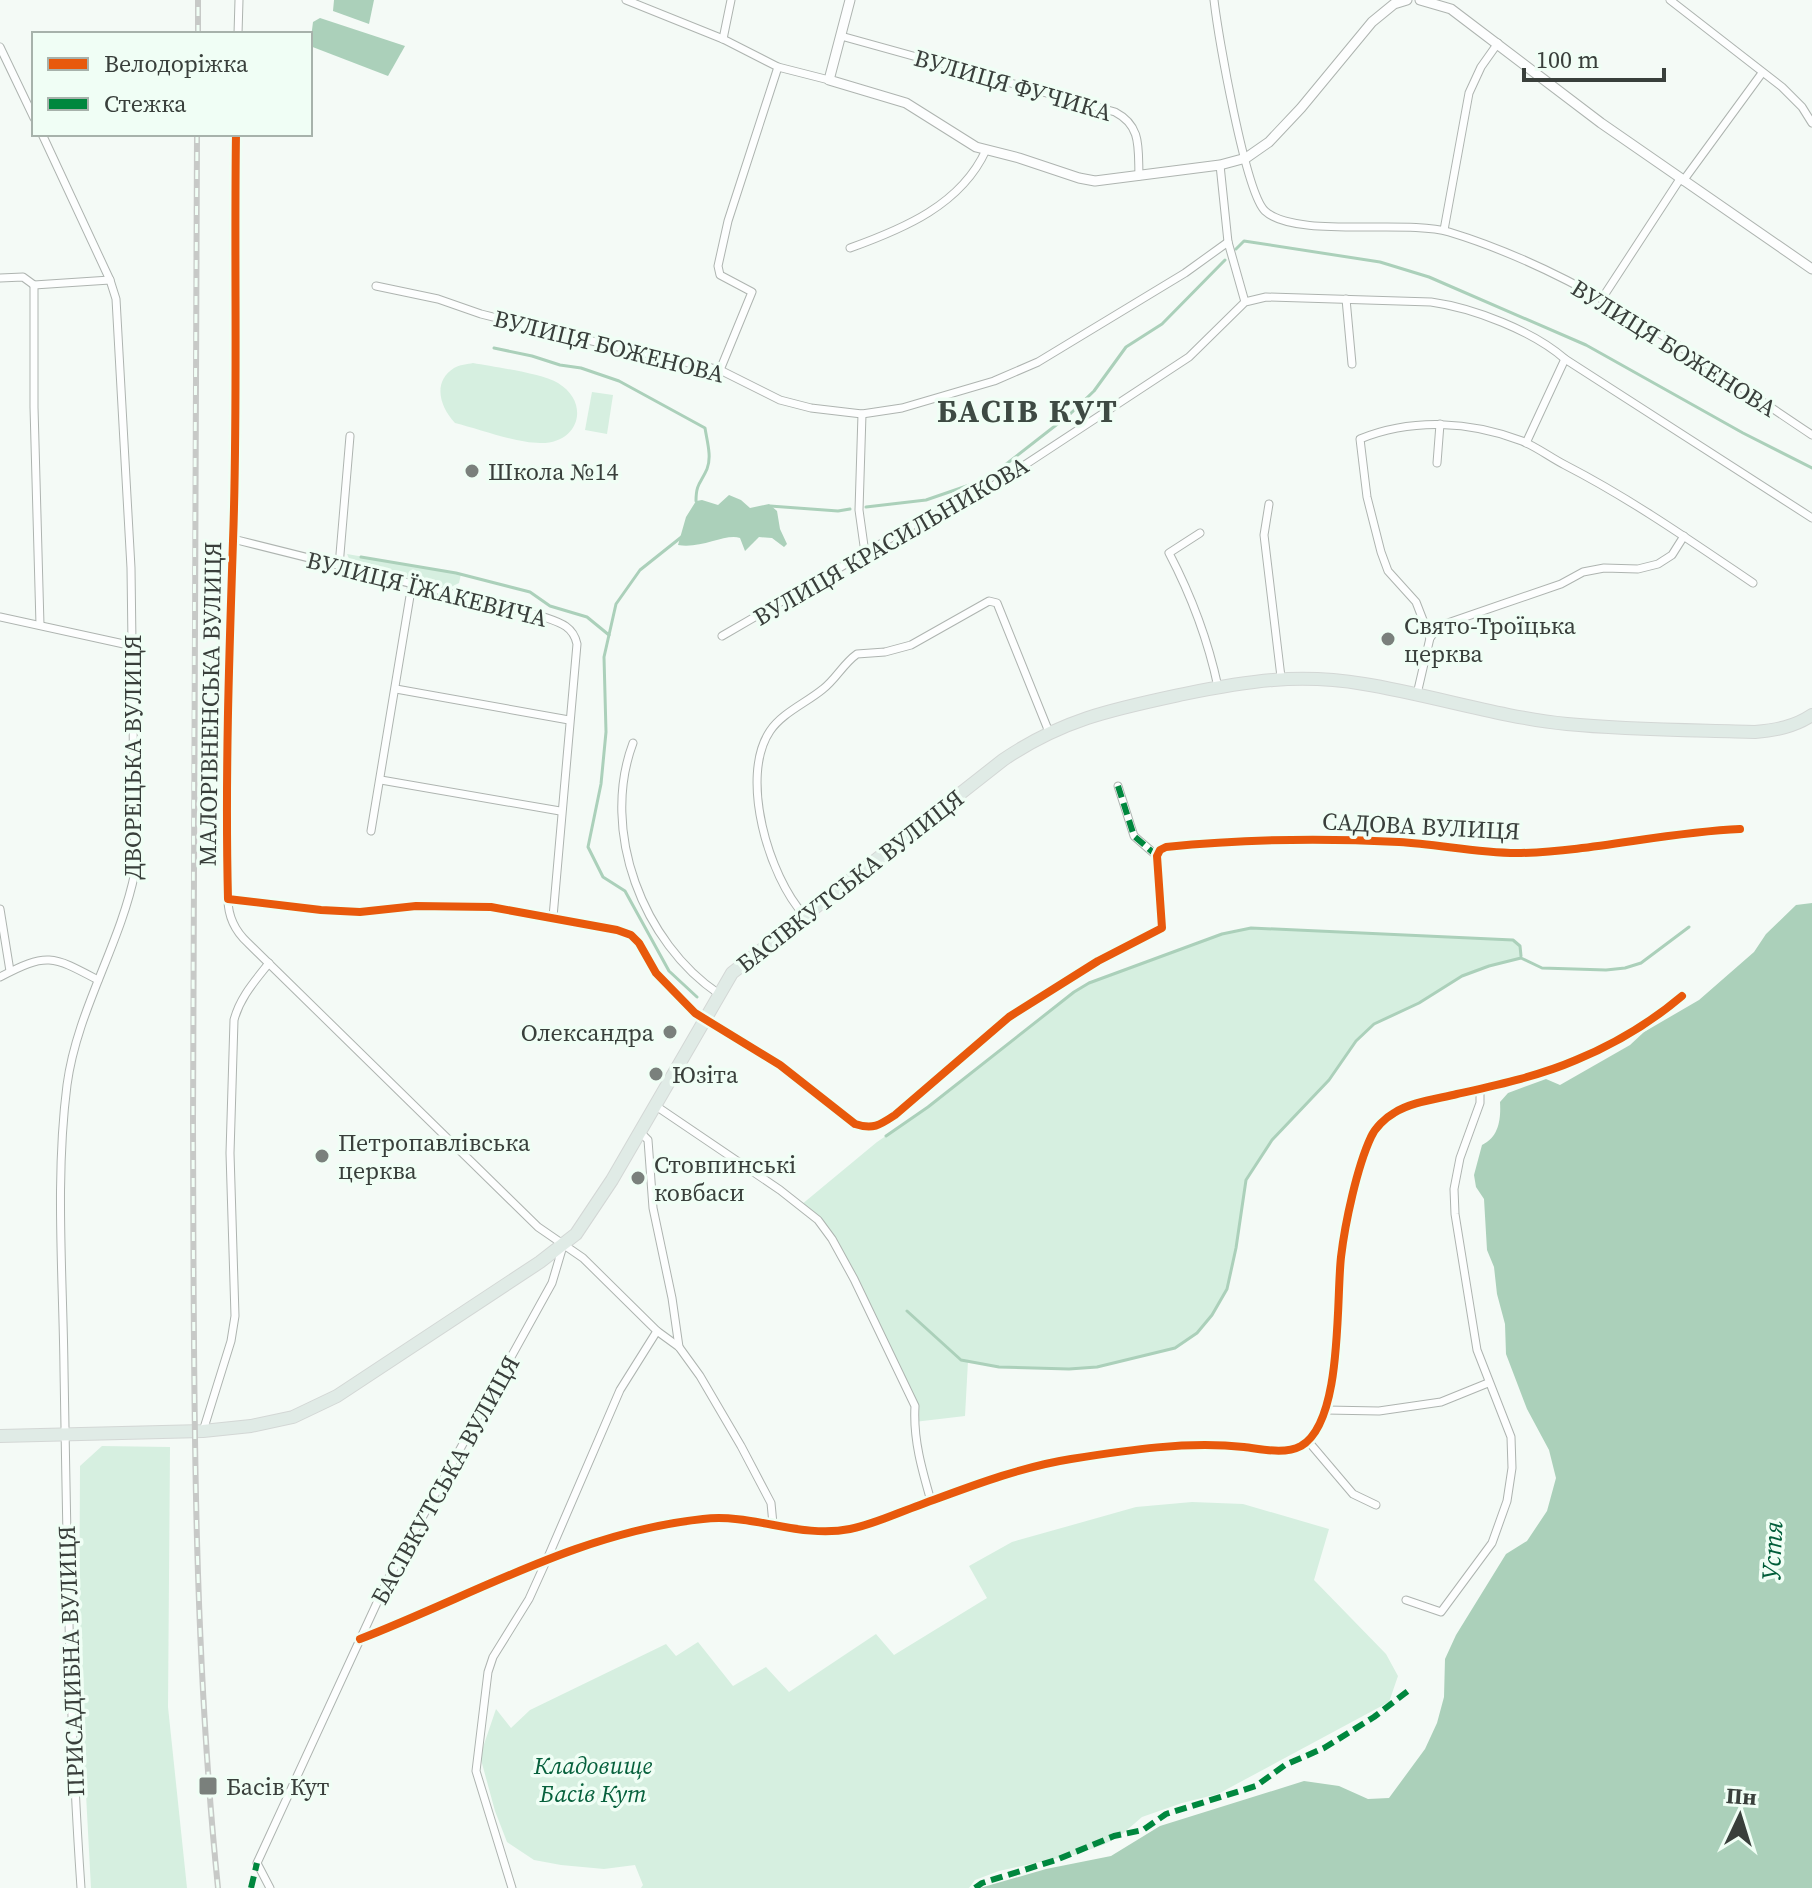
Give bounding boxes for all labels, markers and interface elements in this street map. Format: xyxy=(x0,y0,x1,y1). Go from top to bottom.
legend xyxy=(32,32,312,136)
scale bar xyxy=(1524,32,1664,82)
street label: ВУЛИЦЯ ФУЧИКА xyxy=(910,41,1116,129)
text: 100 m xyxy=(1536,43,1599,76)
text: Велодоріжка xyxy=(104,47,249,80)
text: Стежка xyxy=(104,87,187,120)
street label: ВУЛИЦЯ БОЖЕНОВА xyxy=(1565,271,1783,425)
street label: ВУЛИЦЯ БОЖЕНОВА xyxy=(490,301,728,391)
district label: БАСІВ КУТ xyxy=(937,389,1119,433)
street label: ВУЛИЦЯ КРАСИЛЬНИКОВА xyxy=(747,449,1035,633)
place label: Школа №14 xyxy=(488,455,618,488)
marker: Школа №14 xyxy=(463,462,481,480)
street label: МАЛОРІВНЕНСЬКА ВУЛИЦЯ xyxy=(191,541,229,867)
street label: ВУЛИЦЯ ЇЖАКЕВИЧА xyxy=(303,543,551,635)
place label: Свято-Троїцька церква xyxy=(1404,609,1577,670)
marker: Свято-Троїцька церква xyxy=(1379,630,1397,648)
street label: ДВОРЕЦЬКА ВУЛИЦЯ xyxy=(116,634,149,880)
street label: БАСІВКУТСЬКА ВУЛИЦЯ xyxy=(730,782,970,980)
street label: САДОВА ВУЛИЦЯ xyxy=(1321,804,1521,848)
place label: Олександра xyxy=(521,1016,655,1049)
marker: Олександра xyxy=(661,1023,679,1041)
place label: Юзіта xyxy=(672,1058,739,1091)
marker: Юзіта xyxy=(647,1065,665,1083)
place label: Петропавлівська церква xyxy=(338,1126,531,1187)
marker: Петропавлівська церква xyxy=(313,1147,331,1165)
place label: Стовпинські ковбаси xyxy=(654,1148,796,1209)
marker: Стовпинські ковбаси xyxy=(629,1169,647,1187)
street label: БАСІВКУТСЬКА ВУЛИЦЯ xyxy=(363,1350,527,1610)
water label: Устя xyxy=(1752,1520,1792,1582)
street label: ПРИСАДИБНА ВУЛИЦЯ xyxy=(50,1525,92,1797)
park label: Кладовище Басів Кут xyxy=(533,1749,653,1810)
place label: Басів Кут xyxy=(226,1770,330,1803)
marker: Басів Кут xyxy=(197,1775,219,1797)
north arrow xyxy=(1700,1776,1780,1856)
text: Пн xyxy=(1725,1780,1758,1812)

